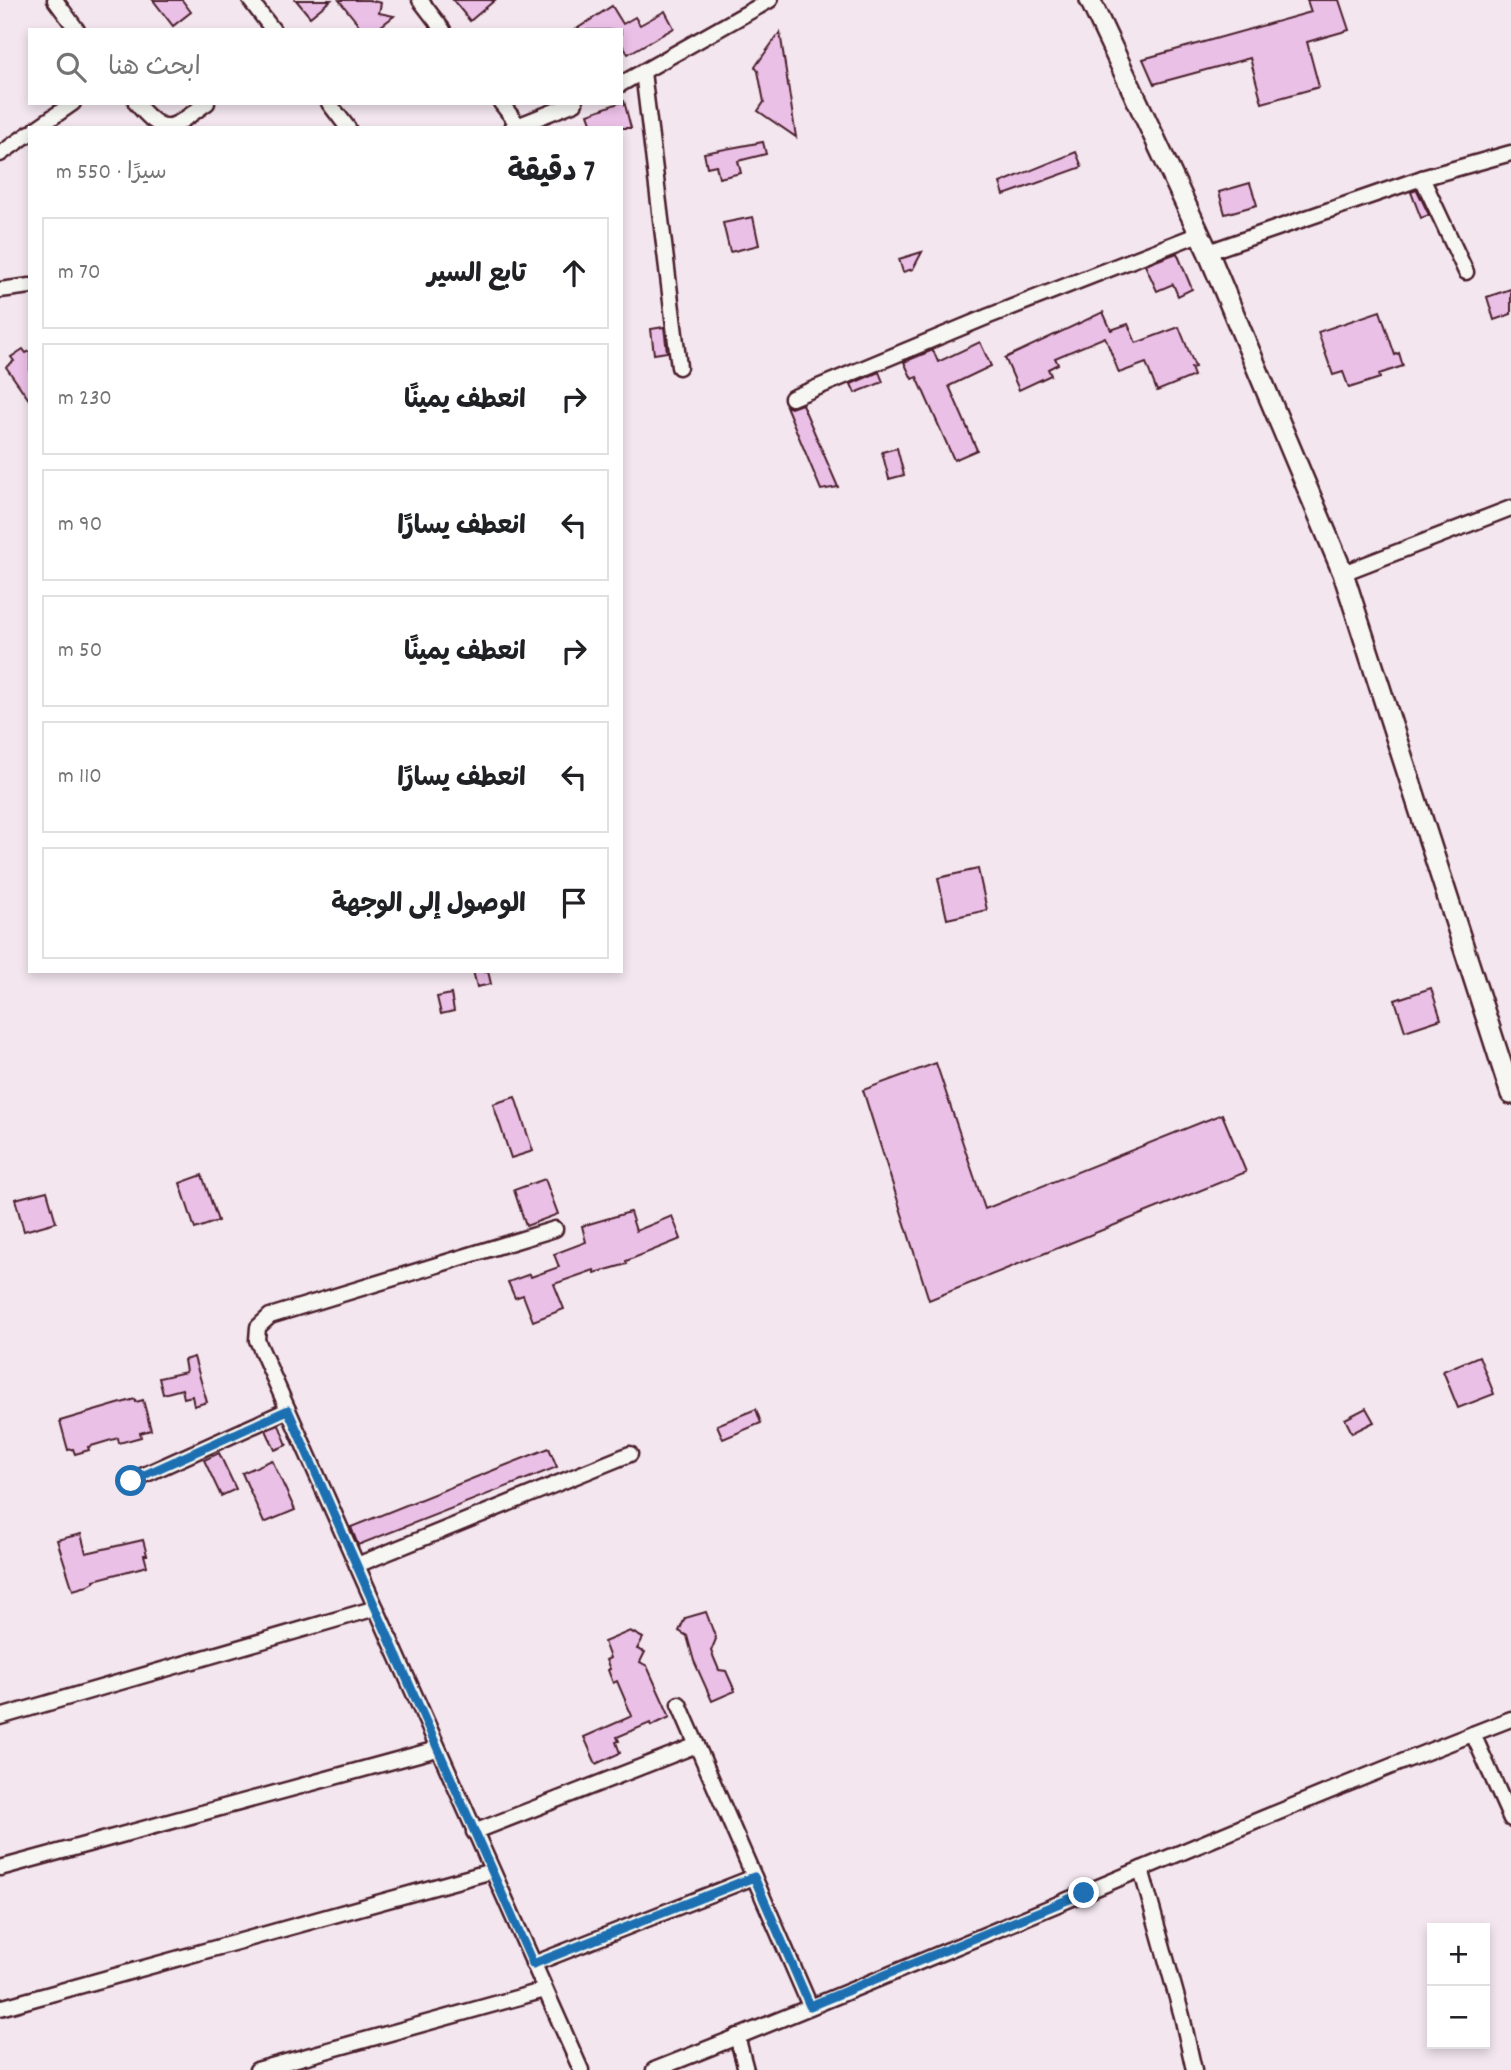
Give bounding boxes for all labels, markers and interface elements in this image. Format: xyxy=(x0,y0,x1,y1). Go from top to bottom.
search box xyxy=(28,28,623,105)
icon: search xyxy=(52,48,90,86)
text: ابحث هنا xyxy=(108,50,201,87)
text: 7 دقيقة xyxy=(507,153,595,196)
text: سيرًا · 550 m xyxy=(56,157,167,190)
icon: ahead xyxy=(555,254,593,292)
text: 70 m xyxy=(58,257,100,290)
text: تابع السير xyxy=(427,257,526,294)
icon: right xyxy=(555,380,593,418)
text: 230 m xyxy=(58,383,112,416)
text: انعطف يمينًا xyxy=(404,383,526,420)
icon: left xyxy=(555,506,593,544)
text: 90 m xyxy=(58,509,102,542)
text: انعطف يسارًا xyxy=(397,509,526,546)
icon: right xyxy=(555,632,593,670)
text: 50 m xyxy=(58,635,102,668)
text: انعطف يمينًا xyxy=(404,635,526,672)
icon: left xyxy=(555,758,593,796)
text: 110 m xyxy=(58,761,102,794)
text: انعطف يسارًا xyxy=(397,761,526,798)
icon: arrive xyxy=(555,884,593,922)
text: الوصول إلى الوجهة xyxy=(331,887,526,924)
route start xyxy=(115,1465,146,1496)
route end xyxy=(1068,1877,1099,1908)
map controls xyxy=(1427,1923,1490,2049)
button: + xyxy=(1427,1923,1490,1986)
button: − xyxy=(1427,1986,1490,2049)

